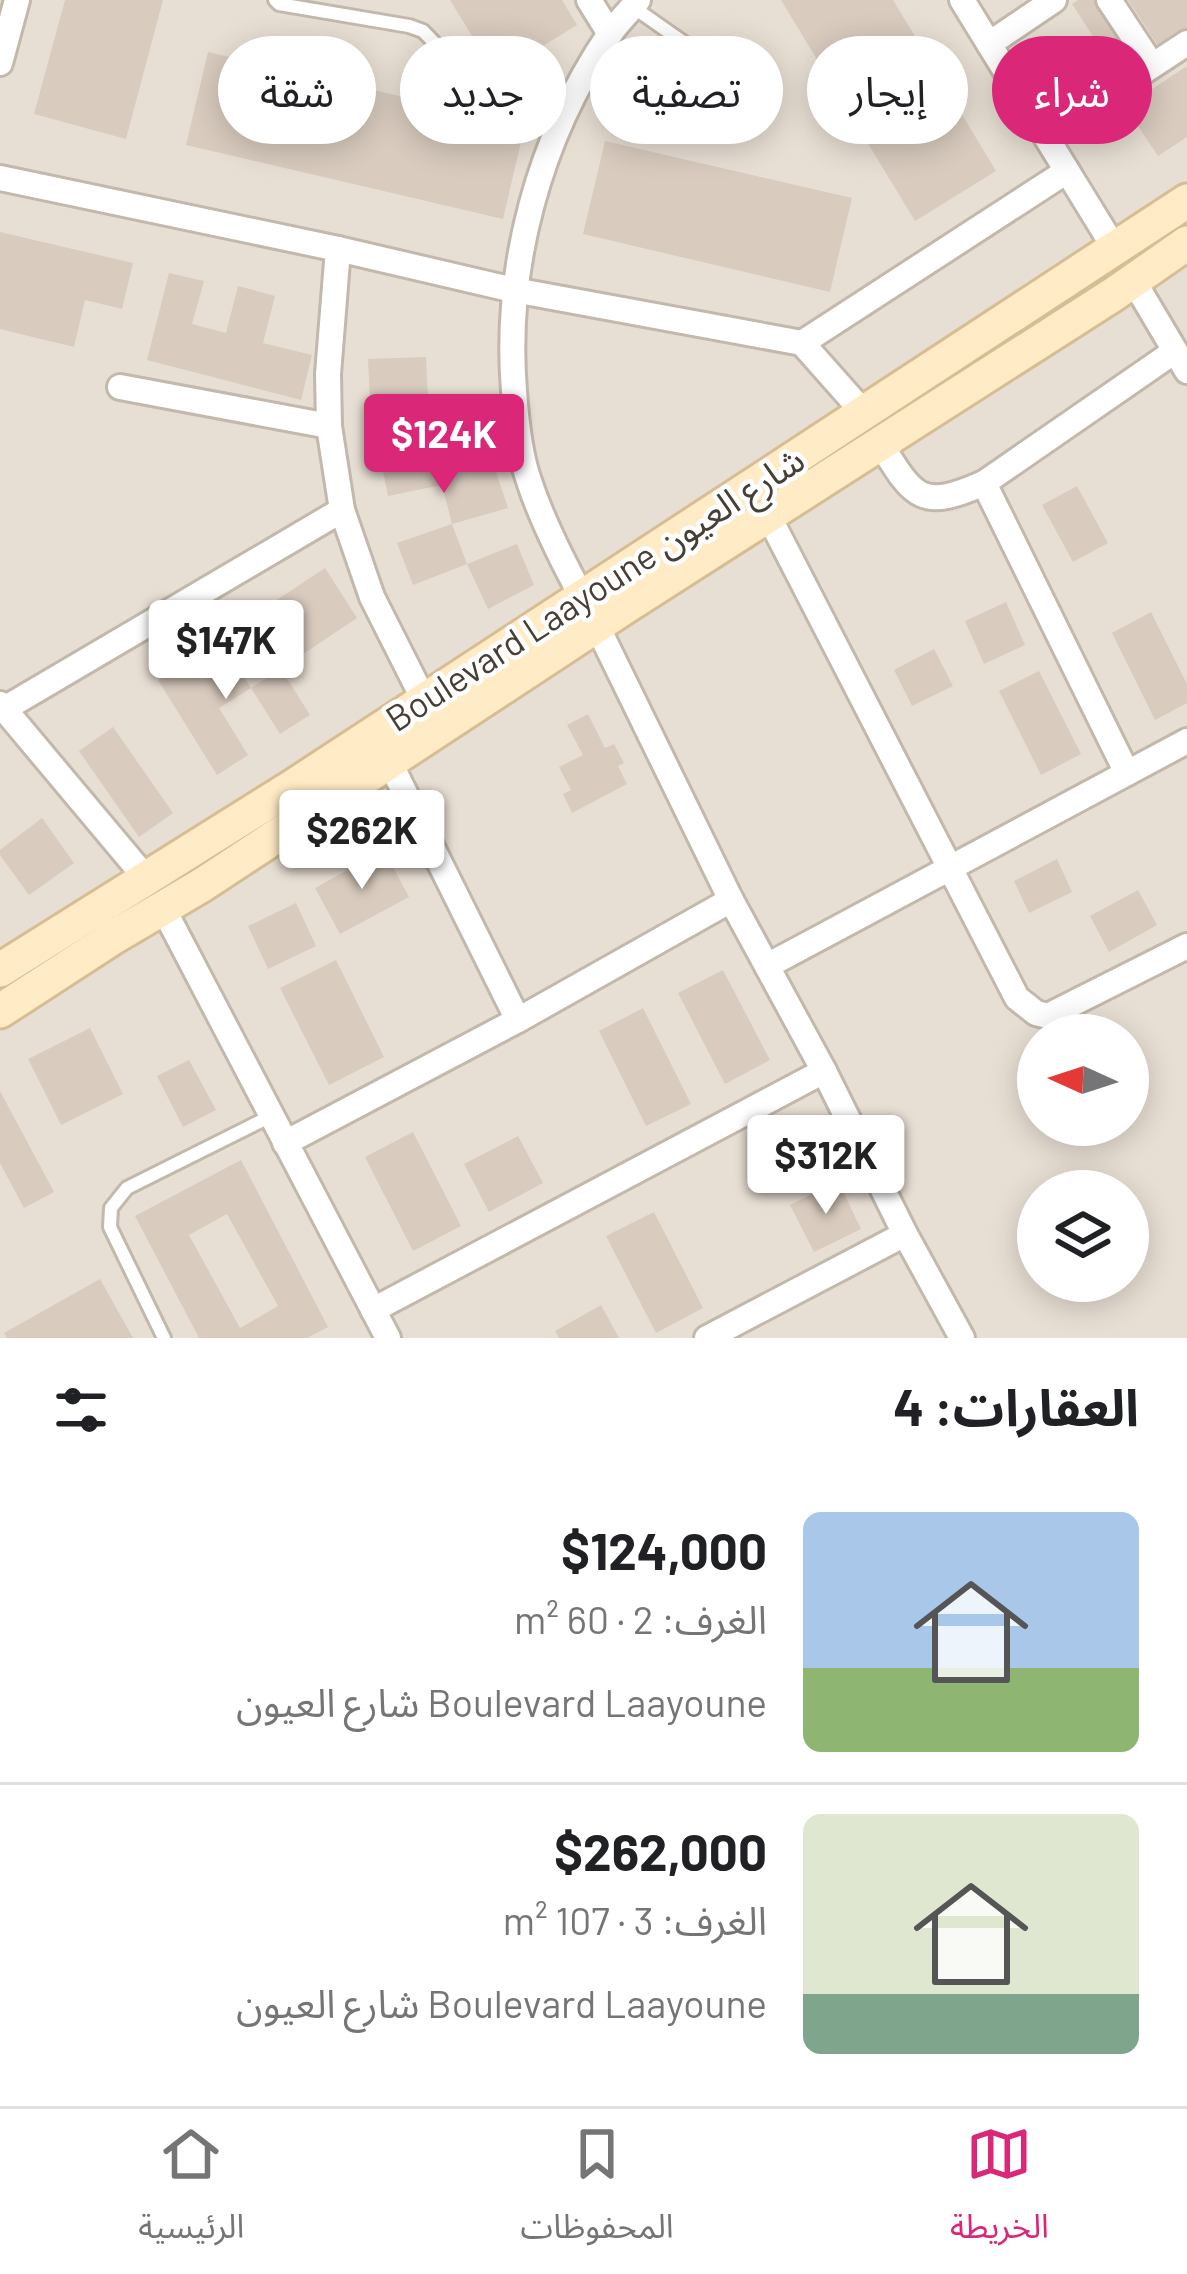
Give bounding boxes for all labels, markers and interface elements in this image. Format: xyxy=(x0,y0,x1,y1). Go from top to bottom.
chip: شقة xyxy=(218,36,376,144)
chip: جديد xyxy=(400,36,566,144)
chip: تصفية xyxy=(590,36,783,144)
chip: إيجار xyxy=(807,36,968,144)
chip: شراء xyxy=(992,36,1152,144)
pin: $124K xyxy=(360,394,528,496)
text: $124K xyxy=(391,409,497,456)
street label: Boulevard Laayoune شارع العيون xyxy=(377,436,815,745)
pin: $147K xyxy=(142,600,310,702)
text: $147K xyxy=(176,615,276,662)
pin: $262K xyxy=(278,790,446,892)
text: $262K xyxy=(306,805,418,852)
north arrow xyxy=(1017,1014,1149,1146)
map controls xyxy=(1017,1014,1149,1302)
pin: $312K xyxy=(742,1115,910,1217)
text: $312K xyxy=(774,1130,878,1177)
button: layers xyxy=(1017,1170,1149,1302)
text: العقارات: 4 xyxy=(893,1375,1139,1436)
icon: filters xyxy=(48,1377,114,1443)
text: $124,000 xyxy=(561,1519,767,1580)
icon: home xyxy=(899,1560,1043,1704)
text: الغرف: 2 · 60 m² xyxy=(514,1595,767,1642)
text: Boulevard Laayoune شارع العيون xyxy=(236,1678,767,1725)
text: $262,000 xyxy=(554,1820,767,1881)
icon: home xyxy=(899,1862,1043,2006)
text: الغرف: 3 · 107 m² xyxy=(503,1896,767,1943)
text: Boulevard Laayoune شارع العيون xyxy=(236,1979,767,2026)
tab: الرئيسية xyxy=(138,2121,244,2262)
tab: المحفوظات xyxy=(521,2121,674,2262)
tab: الخريطة xyxy=(950,2121,1049,2262)

